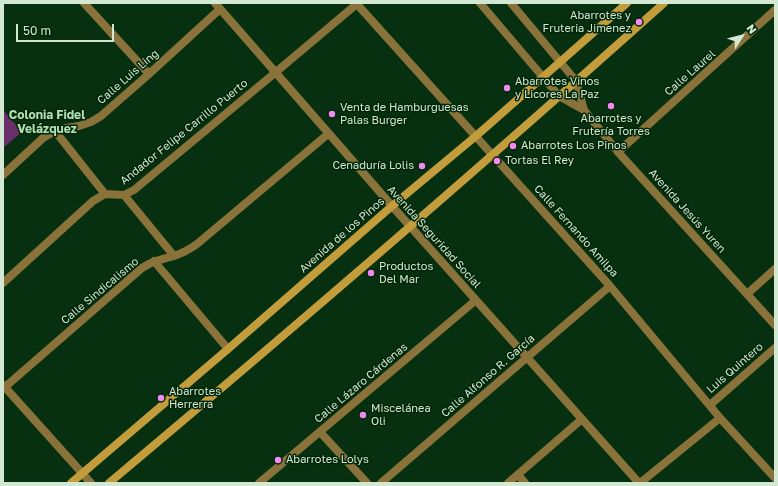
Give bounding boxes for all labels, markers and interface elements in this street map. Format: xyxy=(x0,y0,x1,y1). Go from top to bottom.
place label: Abarrotes y Fruteria Jimenez xyxy=(543,9,631,35)
scale bar xyxy=(18,16,116,42)
north arrow xyxy=(722,16,762,56)
marker: Abarrotes y Fruteria Jimenez xyxy=(634,17,644,27)
text: N xyxy=(744,21,760,36)
text: 50 m xyxy=(23,23,51,38)
street label: Calle Luis Ling xyxy=(95,47,161,107)
street label: Calle Laurel xyxy=(662,47,718,99)
place label: Abarrotes Vinos y Licores La Paz xyxy=(515,75,599,101)
street label: Andador Felipe Carrillo Puerto xyxy=(118,77,250,187)
marker: Abarrotes Vinos y Licores La Paz xyxy=(502,83,512,93)
place label: Venta de Hamburguesas Palas Burger xyxy=(340,101,469,127)
marker: Abarrotes y Frutería Torres xyxy=(606,101,616,111)
district label: Colonia Fidel Velázquez xyxy=(9,108,85,136)
marker: Venta de Hamburguesas Palas Burger xyxy=(327,109,337,119)
place label: Abarrotes y Frutería Torres xyxy=(572,112,650,138)
place label: Abarrotes Los Pinos xyxy=(521,139,626,153)
marker: Abarrotes Los Pinos xyxy=(508,141,518,151)
place label: Tortas El Rey xyxy=(505,154,574,168)
marker: Tortas El Rey xyxy=(492,156,502,166)
place label: Cenaduría Lolis xyxy=(332,159,414,173)
marker: Cenaduría Lolis xyxy=(417,161,427,171)
street label: Avenida Jesús Yuren xyxy=(646,166,728,256)
street label: Calle Fernando Amilpa xyxy=(531,182,621,280)
street label: Avenida Seguridad Social xyxy=(384,183,484,291)
street label: Avenida de los Pinos xyxy=(297,194,387,276)
street label: Calle Sindicalismo xyxy=(59,255,141,327)
place label: Productos Del Mar xyxy=(379,260,433,286)
marker: Productos Del Mar xyxy=(366,268,376,278)
street label: Calle Alfonso R. García xyxy=(439,332,537,420)
street label: Calle Lázaro Cárdenas xyxy=(312,340,410,426)
street label: Luis Quintero xyxy=(704,340,766,396)
place label: Abarrotes Herrerra xyxy=(169,385,221,411)
marker: Abarrotes Herrerra xyxy=(156,393,166,403)
place label: Miscelánea Oli xyxy=(371,402,431,428)
marker: Miscelánea Oli xyxy=(358,410,368,420)
place label: Abarrotes Lolys xyxy=(286,453,369,467)
marker: Abarrotes Lolys xyxy=(273,455,283,465)

